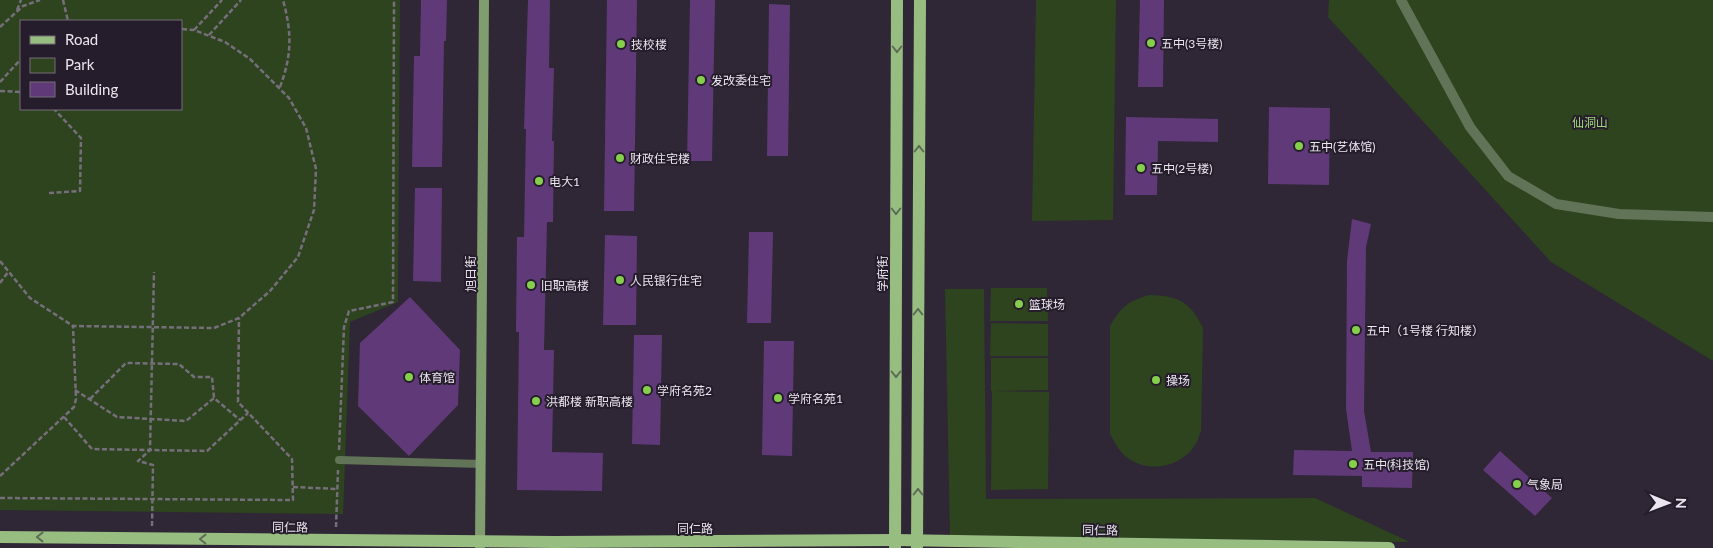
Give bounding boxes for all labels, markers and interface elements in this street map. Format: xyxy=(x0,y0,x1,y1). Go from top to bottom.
legend xyxy=(20,20,182,110)
text: Road xyxy=(65,30,98,48)
place label: 五中(3号楼) xyxy=(1161,36,1222,51)
place label: 技校楼 xyxy=(631,37,667,52)
marker: 五中(3号楼) xyxy=(1145,37,1157,49)
marker: 技校楼 xyxy=(615,38,627,50)
one-way arrow xyxy=(892,45,902,53)
text: Park xyxy=(65,55,95,73)
place label: 发改委住宅 xyxy=(711,73,771,88)
marker: 发改委住宅 xyxy=(695,74,707,86)
text: Building xyxy=(65,80,118,98)
park label: 仙洞山 xyxy=(1572,115,1608,130)
place label: 五中(艺体馆) xyxy=(1309,139,1375,154)
marker: 五中(艺体馆) xyxy=(1293,140,1305,152)
one-way arrow xyxy=(914,145,924,153)
place label: 财政住宅楼 xyxy=(630,151,690,166)
marker: 财政住宅楼 xyxy=(614,152,626,164)
place label: 五中(2号楼) xyxy=(1151,161,1212,176)
marker: 五中(2号楼) xyxy=(1135,162,1147,174)
place label: 电大1 xyxy=(549,174,580,189)
marker: 电大1 xyxy=(533,175,545,187)
one-way arrow xyxy=(891,208,901,215)
street label: 旭日街 xyxy=(463,256,478,292)
street label: 学府街 xyxy=(875,256,890,292)
place label: 人民银行住宅 xyxy=(630,273,702,288)
marker: 人民银行住宅 xyxy=(614,274,626,286)
place label: 旧职高楼 xyxy=(541,278,589,293)
marker: 旧职高楼 xyxy=(525,279,537,291)
place label: 篮球场 xyxy=(1029,297,1065,312)
marker: 篮球场 xyxy=(1013,298,1025,310)
one-way arrow xyxy=(913,308,924,316)
place label: 五中（1号楼 行知楼） xyxy=(1366,323,1484,338)
marker: 五中（1号楼 行知楼） xyxy=(1350,324,1362,336)
place label: 体育馆 xyxy=(419,370,455,385)
one-way arrow xyxy=(891,370,901,378)
marker: 体育馆 xyxy=(403,371,415,383)
place label: 操场 xyxy=(1166,373,1190,388)
marker: 操场 xyxy=(1150,374,1162,386)
place label: 学府名苑2 xyxy=(657,383,712,398)
marker: 学府名苑2 xyxy=(641,384,653,396)
place label: 学府名苑1 xyxy=(788,391,843,406)
marker: 学府名苑1 xyxy=(772,392,784,404)
place label: 洪都楼 新职高楼 xyxy=(546,394,633,409)
marker: 洪都楼 新职高楼 xyxy=(530,395,542,407)
place label: 五中(科技馆) xyxy=(1363,457,1429,472)
marker: 五中(科技馆) xyxy=(1347,458,1359,470)
place label: 气象局 xyxy=(1527,477,1563,492)
marker: 气象局 xyxy=(1511,478,1523,490)
north arrow xyxy=(1643,478,1693,528)
one-way arrow xyxy=(912,488,923,496)
text: N xyxy=(1673,498,1690,509)
street label: 同仁路 xyxy=(272,519,308,535)
street label: 同仁路 xyxy=(677,521,713,536)
street label: 同仁路 xyxy=(1082,522,1118,538)
one-way arrow xyxy=(36,532,44,542)
one-way arrow xyxy=(199,534,206,544)

